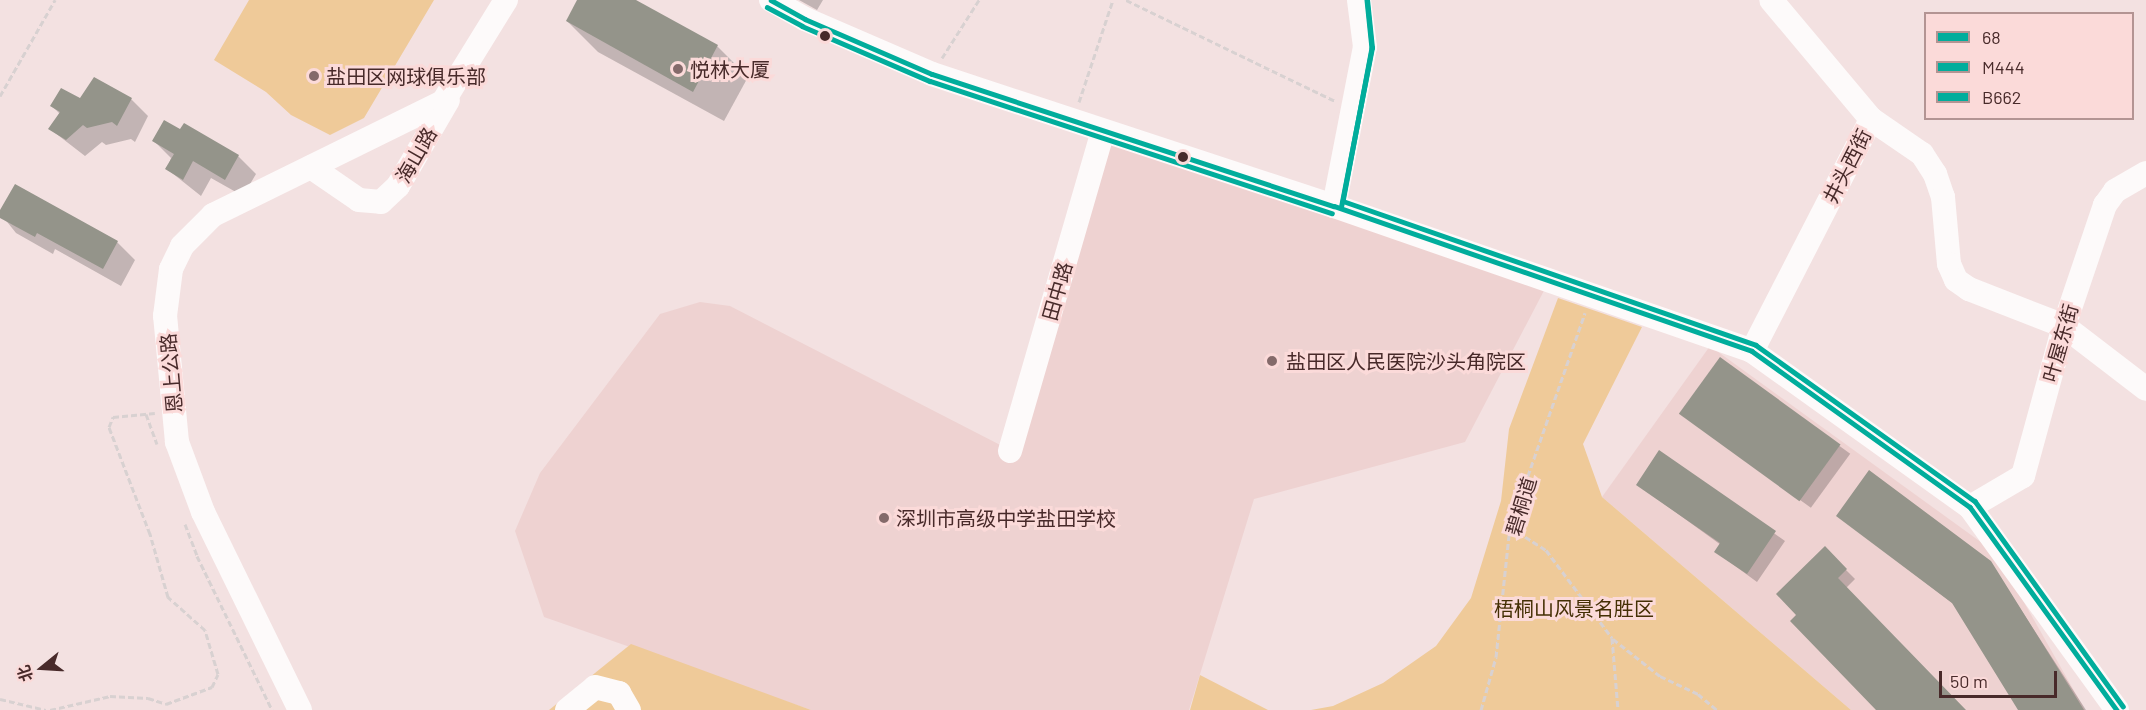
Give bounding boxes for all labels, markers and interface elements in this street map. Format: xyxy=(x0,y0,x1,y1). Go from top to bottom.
legend xyxy=(1924,12,2134,120)
text: 68 xyxy=(1982,26,2001,48)
unlabelled marker xyxy=(819,30,831,42)
text: M444 xyxy=(1982,56,2025,78)
place label: 悦林大厦 xyxy=(690,57,770,81)
marker: 悦林大厦 xyxy=(671,62,685,76)
place label: 盐田区网球俱乐部 xyxy=(326,64,486,88)
marker: 盐田区网球俱乐部 xyxy=(307,69,321,83)
text: B662 xyxy=(1982,86,2021,108)
street label: 海山路 xyxy=(391,123,441,187)
street label: 井头西街 xyxy=(1818,125,1876,207)
unlabelled marker xyxy=(1177,151,1189,163)
street label: 田中路 xyxy=(1037,259,1077,323)
street label: 叶屋东街 xyxy=(2037,301,2083,385)
street label: 恩上公路 xyxy=(156,332,186,414)
place label: 盐田区人民医院沙头角院区 xyxy=(1286,349,1526,373)
marker: 盐田区人民医院沙头角院区 xyxy=(1263,352,1281,370)
street label: 碧桐道 xyxy=(1501,474,1541,538)
place label: 深圳市高级中学盐田学校 xyxy=(896,506,1116,530)
marker: 深圳市高级中学盐田学校 xyxy=(877,511,891,525)
park label: 梧桐山风景名胜区 xyxy=(1494,596,1654,620)
north arrow xyxy=(12,638,72,698)
scale bar xyxy=(1942,659,2060,697)
text: 北 xyxy=(13,663,36,684)
text: 50 m xyxy=(1950,670,1988,692)

